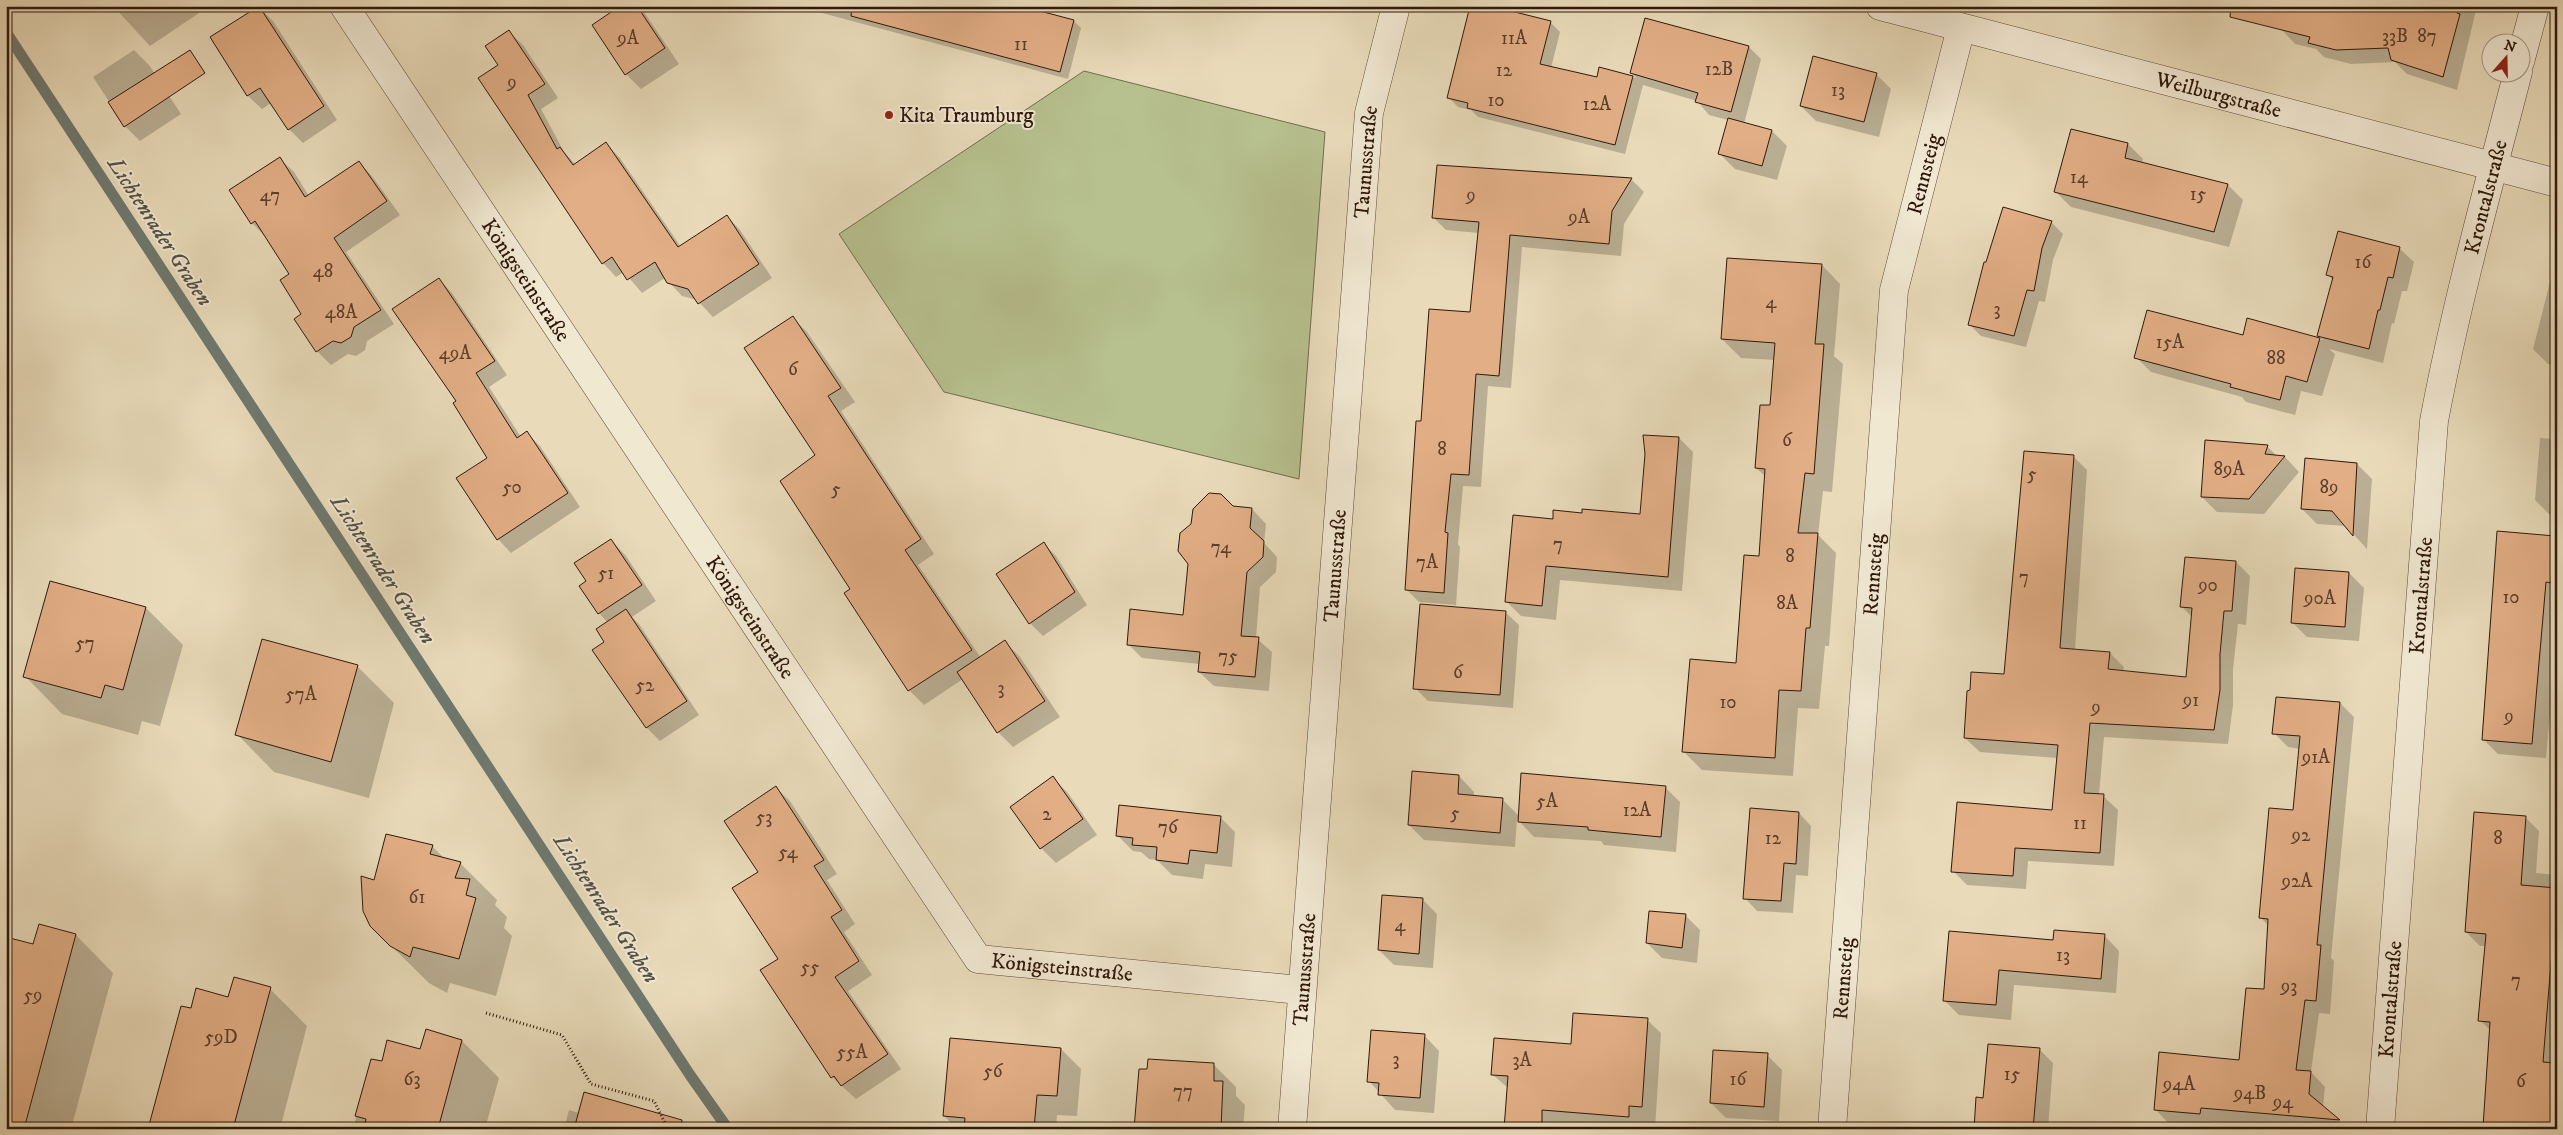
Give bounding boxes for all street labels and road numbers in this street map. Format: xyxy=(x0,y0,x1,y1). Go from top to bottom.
street label: Weilburgstraße xyxy=(2152,66,2284,124)
street label: Taunusstraße xyxy=(1349,102,1385,219)
street label: Rennsteig xyxy=(1902,130,1948,218)
street label: Krontalstraße xyxy=(2459,137,2514,257)
street label: Königsteinstraße xyxy=(475,214,576,347)
street label: Taunusstraße xyxy=(1318,508,1353,623)
street label: Rennsteig xyxy=(1858,532,1890,617)
street label: Krontalstraße xyxy=(2404,536,2439,655)
street label: Königsteinstraße xyxy=(700,551,800,684)
street label: Taunusstraße xyxy=(1288,912,1322,1027)
street label: Rennsteig xyxy=(1828,936,1860,1021)
street label: Krontalstraße xyxy=(2373,940,2408,1059)
street label: Königsteinstraße xyxy=(990,948,1134,988)

